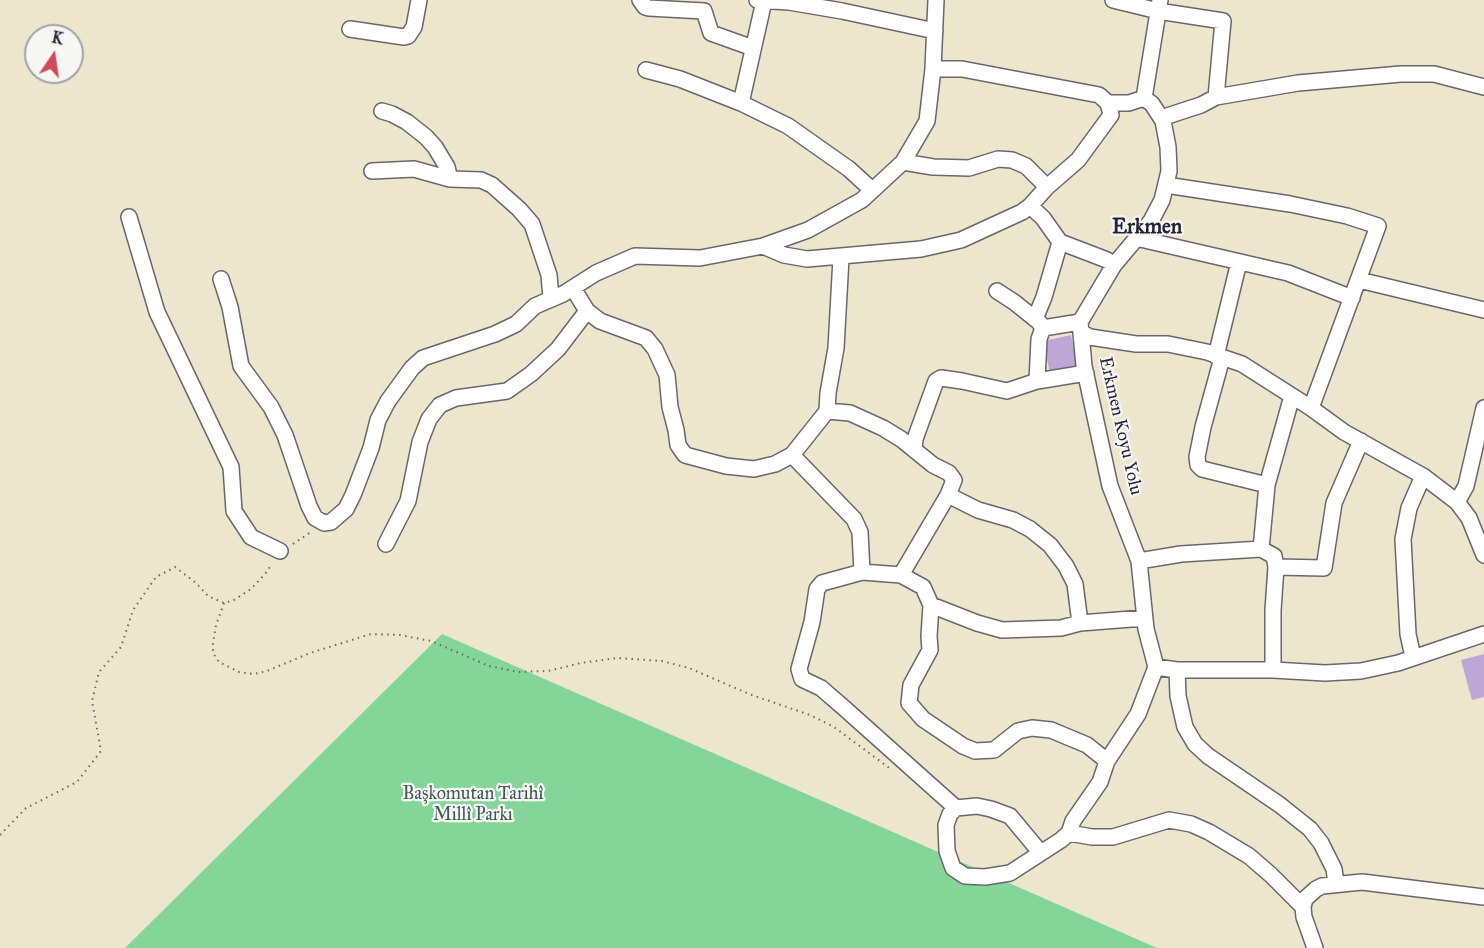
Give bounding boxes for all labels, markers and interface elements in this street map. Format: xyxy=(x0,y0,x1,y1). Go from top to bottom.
north arrow xyxy=(24,24,84,84)
text: K xyxy=(50,27,65,48)
district label: Erkmen xyxy=(1112,215,1182,241)
street label: Erkmen Koyu Yolu xyxy=(1094,355,1146,497)
park label: Başkomutan Tarihî Millî Parkı xyxy=(402,784,544,826)

